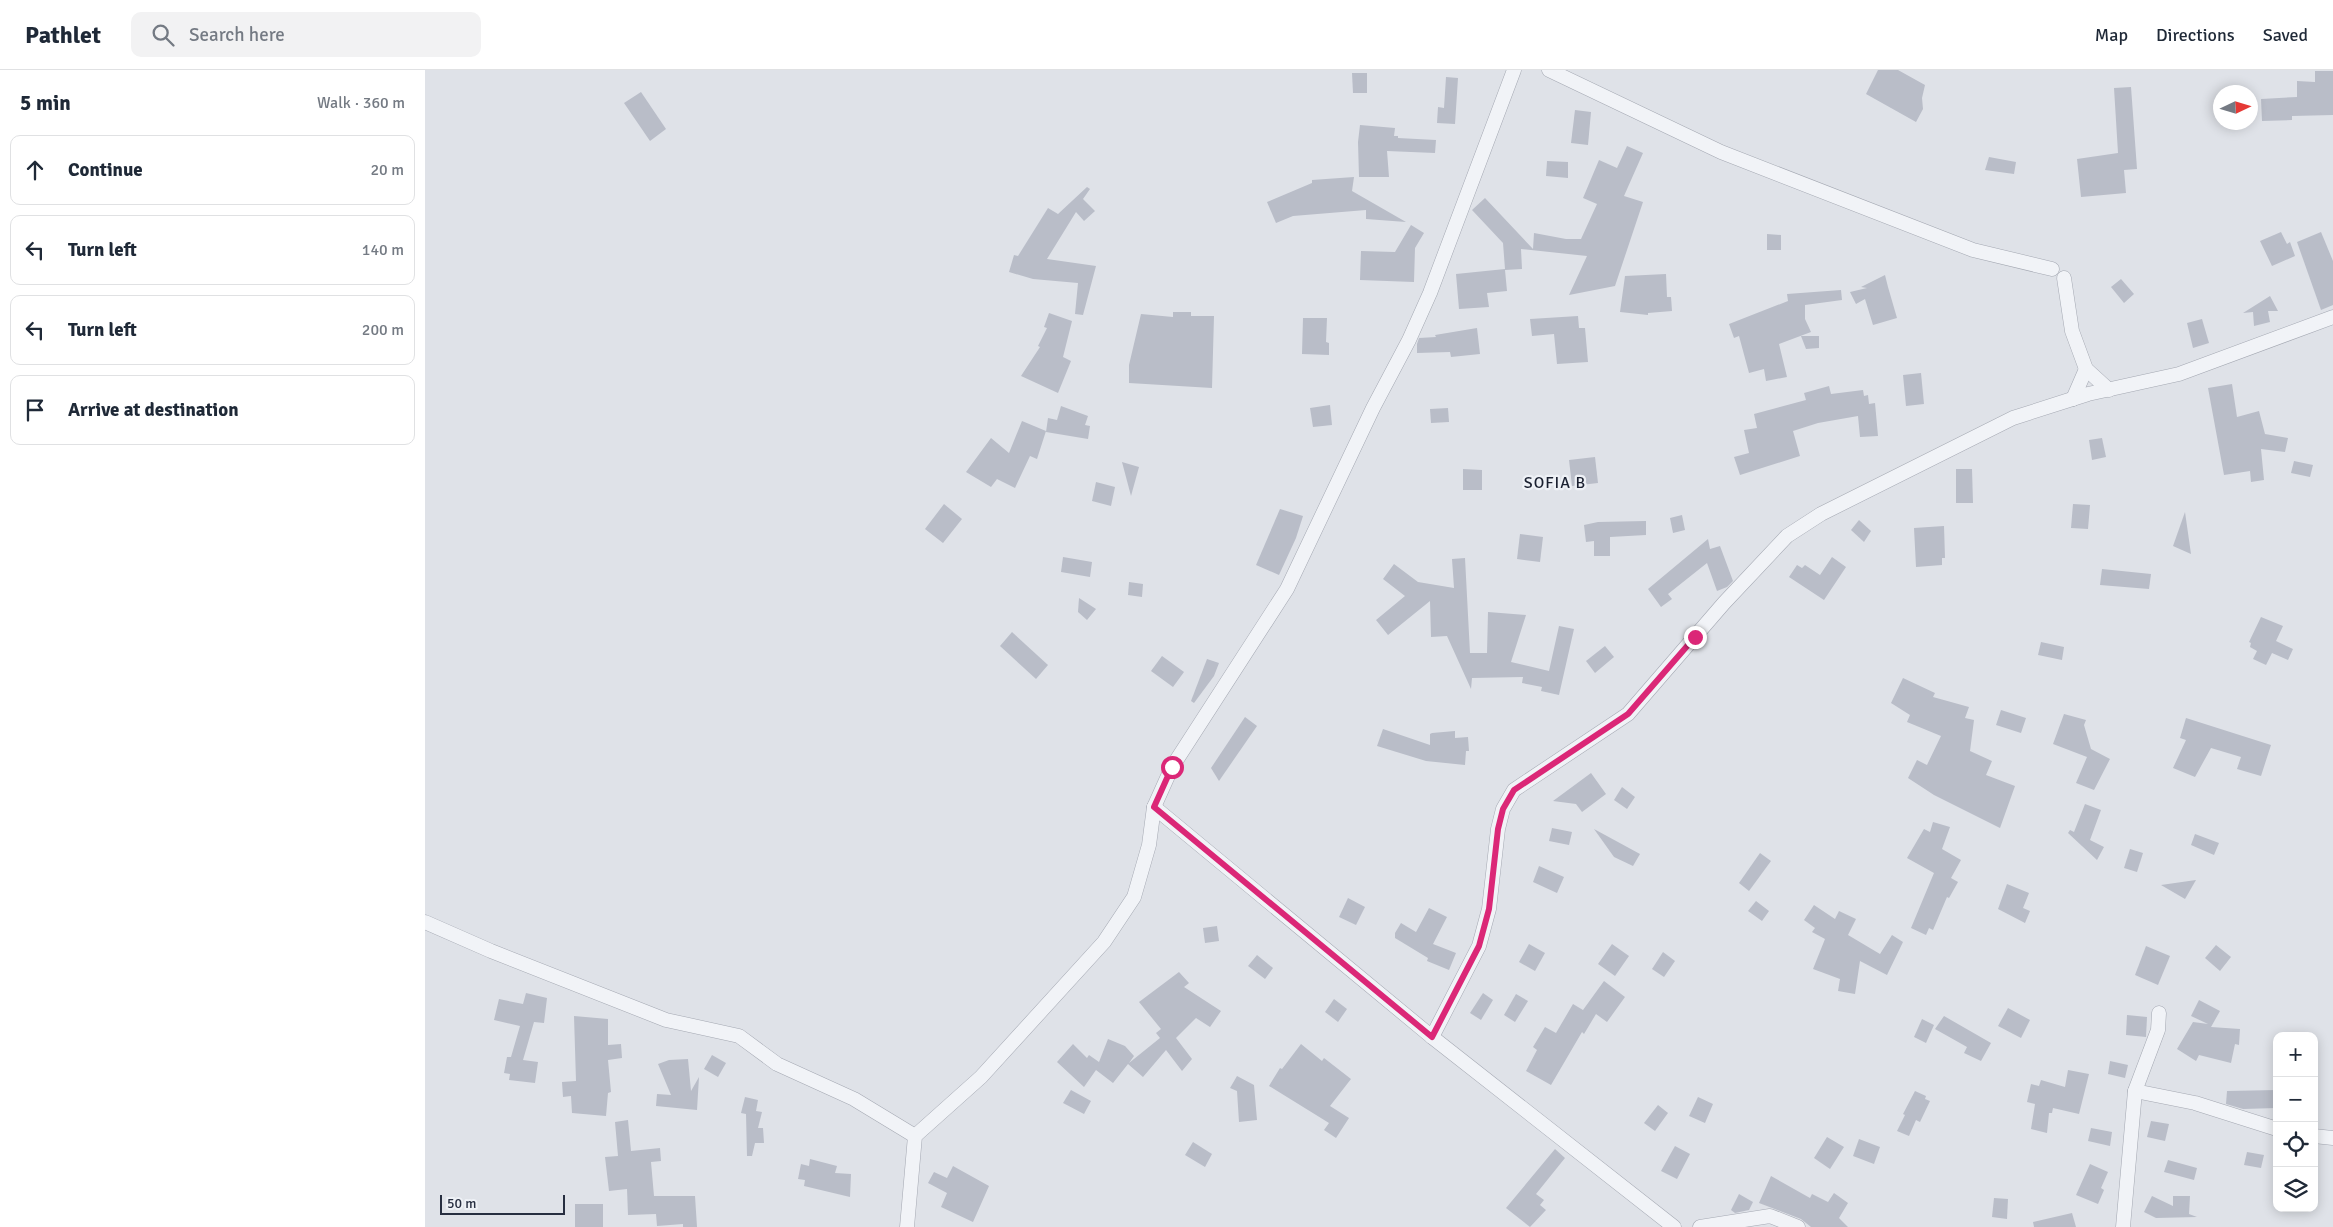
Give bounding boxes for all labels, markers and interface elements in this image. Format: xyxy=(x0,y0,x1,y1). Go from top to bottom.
search box xyxy=(131,12,481,57)
text: Pathlet xyxy=(25,20,101,50)
icon: search xyxy=(149,21,177,49)
text: Search here xyxy=(189,23,285,47)
text: Map xyxy=(2095,24,2128,46)
text: Directions xyxy=(2156,24,2235,46)
text: Saved xyxy=(2263,24,2308,46)
north arrow xyxy=(2213,85,2258,130)
text: 5 min xyxy=(20,90,71,116)
text: Walk · 360 m xyxy=(317,93,405,113)
icon: ahead xyxy=(21,156,49,184)
text: Continue xyxy=(68,158,143,182)
text: 20 m xyxy=(370,160,404,180)
icon: left xyxy=(21,236,49,264)
text: Turn left xyxy=(68,238,137,262)
text: 140 m xyxy=(362,240,404,260)
icon: left xyxy=(21,316,49,344)
text: Turn left xyxy=(68,318,137,342)
text: 200 m xyxy=(362,320,404,340)
icon: arrive xyxy=(21,396,49,424)
text: Arrive at destination xyxy=(68,398,239,422)
district label: SOFIA B xyxy=(1524,473,1586,493)
route end xyxy=(1684,626,1707,649)
route start xyxy=(1161,756,1184,779)
map controls xyxy=(2273,1032,2318,1212)
button: + xyxy=(2273,1032,2318,1077)
button: − xyxy=(2273,1077,2318,1122)
button: locate xyxy=(2273,1122,2318,1167)
button: layers xyxy=(2273,1167,2318,1212)
scale bar xyxy=(440,1192,565,1215)
text: 50 m xyxy=(447,1195,476,1212)

